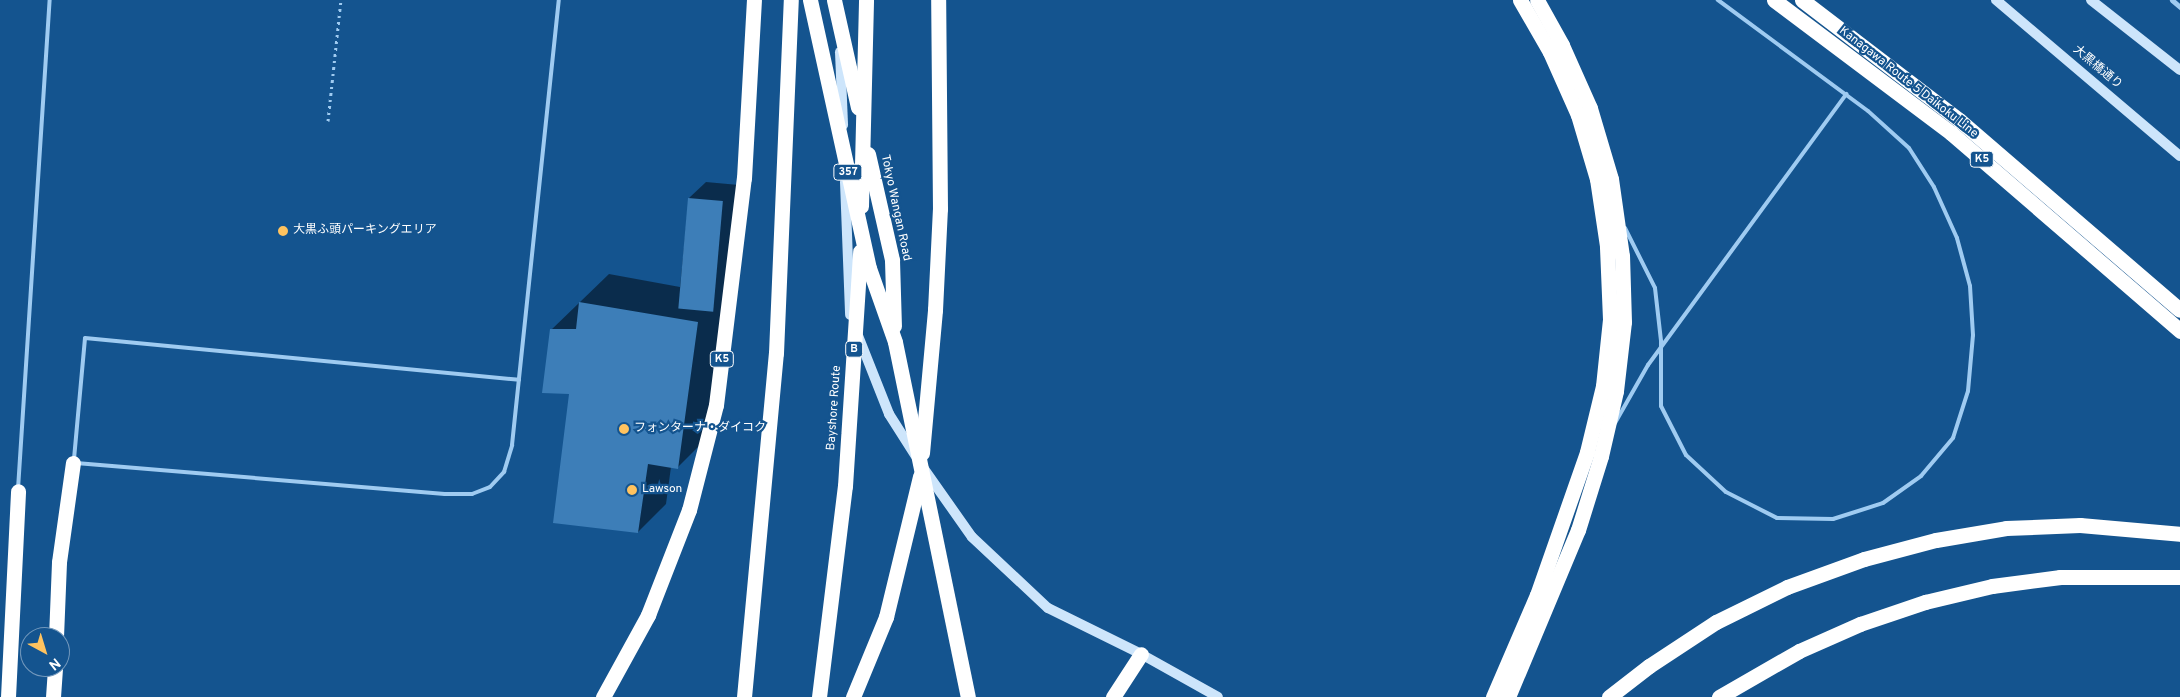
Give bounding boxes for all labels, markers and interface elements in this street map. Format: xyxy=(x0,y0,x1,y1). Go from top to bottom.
street label: Kanagawa Route 5 Daikoku Line xyxy=(1836,24,1980,142)
street label: 大黒橋通り xyxy=(2069,43,2125,93)
road number: K5 xyxy=(1970,150,1994,168)
street label: Tokyo Wangan Road xyxy=(877,153,913,263)
road number: 357 xyxy=(833,163,863,180)
place label: 大黒ふ頭パーキングエリア xyxy=(293,224,437,238)
marker: 大黒ふ頭パーキングエリア xyxy=(277,225,289,237)
road number: B xyxy=(844,340,864,358)
road number: K5 xyxy=(710,350,734,368)
street label: Bayshore Route xyxy=(825,365,845,451)
place label: フォンターナ・ダイコク xyxy=(634,422,766,436)
marker: フォンターナ・ダイコク xyxy=(618,423,630,435)
place label: Lawson xyxy=(642,483,682,497)
marker: Lawson xyxy=(626,484,638,496)
north arrow xyxy=(20,627,70,677)
text: N xyxy=(45,653,63,673)

